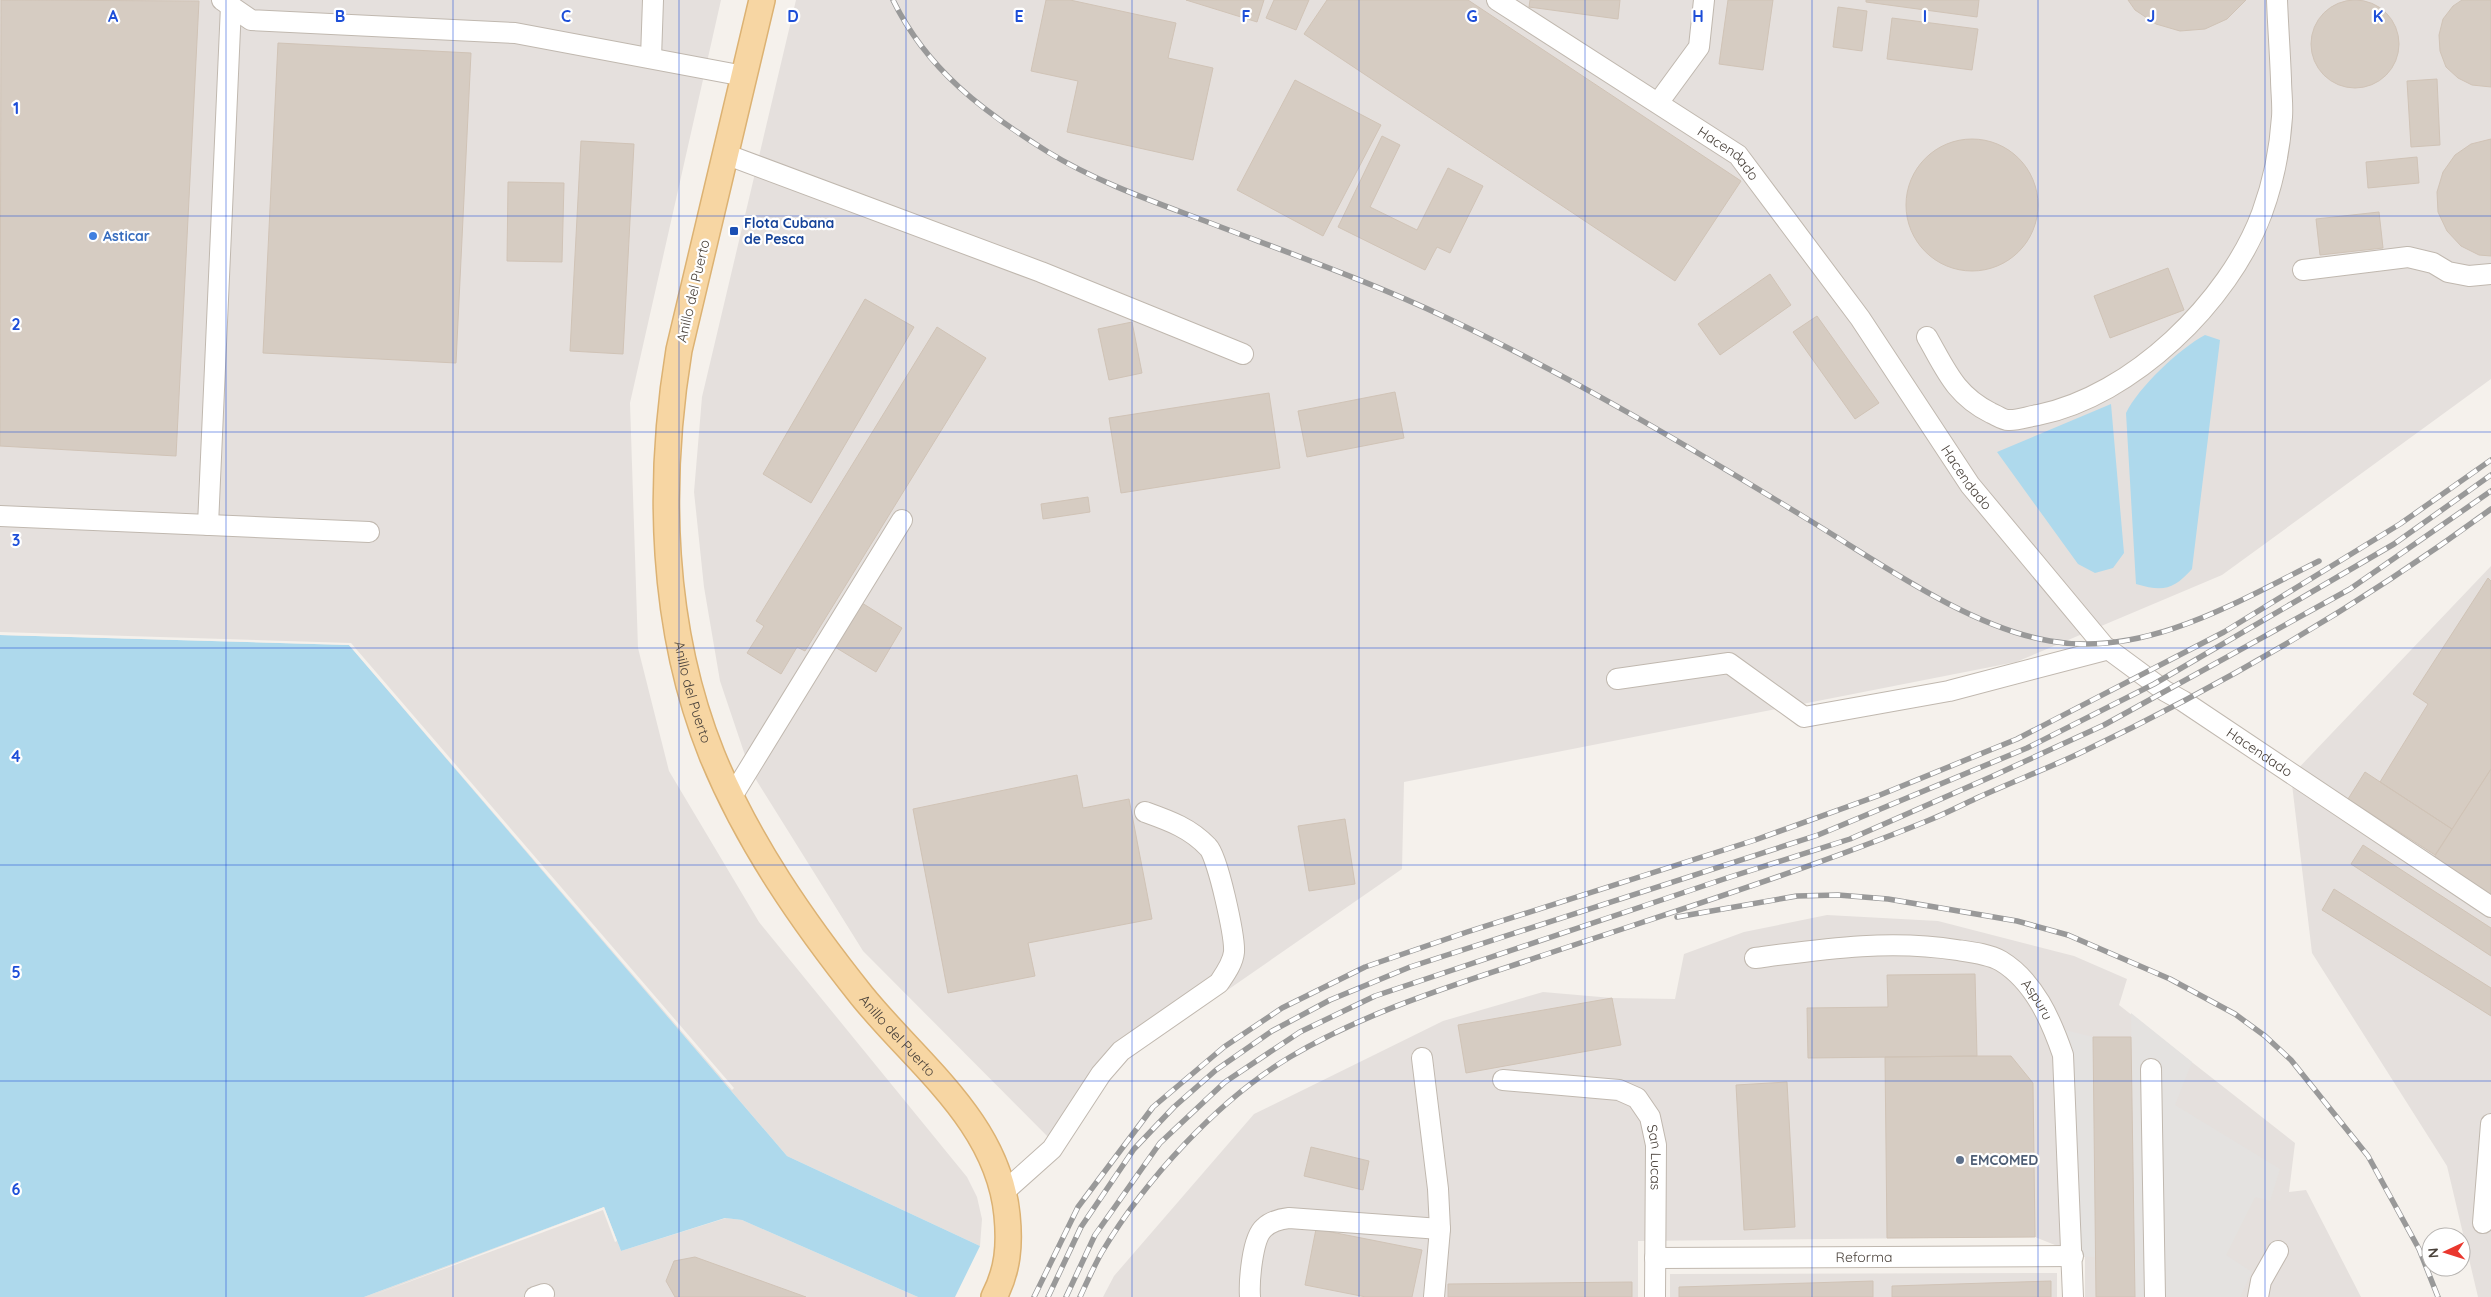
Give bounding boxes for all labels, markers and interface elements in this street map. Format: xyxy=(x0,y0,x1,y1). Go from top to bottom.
text: A xyxy=(108,6,119,26)
text: B xyxy=(335,6,345,26)
text: C xyxy=(561,6,571,26)
text: D xyxy=(787,6,799,26)
text: E xyxy=(1014,6,1024,26)
text: F xyxy=(1242,6,1251,26)
text: G xyxy=(1466,6,1478,26)
text: H xyxy=(1692,6,1704,26)
text: I xyxy=(1923,6,1927,26)
text: J xyxy=(2147,6,2155,26)
text: K xyxy=(2373,6,2383,26)
text: 1 xyxy=(13,98,19,118)
street label: Hacendado xyxy=(1694,122,1763,184)
place label: Flota Cubana de Pesca xyxy=(744,214,834,248)
marker: Flota Cubana de Pesca xyxy=(728,225,740,237)
place label: Asticar xyxy=(103,227,150,245)
marker: Asticar xyxy=(87,230,99,242)
street label: Anillo del Puerto xyxy=(672,238,714,344)
text: 2 xyxy=(11,314,21,334)
street label: Hacendado xyxy=(1937,442,1996,514)
text: 3 xyxy=(12,530,20,550)
street label: Anillo del Puerto xyxy=(670,640,716,745)
street label: Hacendado xyxy=(2223,724,2296,781)
text: 4 xyxy=(11,746,21,766)
text: 5 xyxy=(11,962,21,982)
street label: Aspuru xyxy=(2017,975,2057,1023)
street label: Anillo del Puerto xyxy=(855,991,940,1080)
street label: San Lucas xyxy=(1643,1123,1666,1190)
place label: EMCOMED xyxy=(1970,1151,2038,1169)
marker: EMCOMED xyxy=(1954,1154,1966,1166)
text: 6 xyxy=(12,1179,21,1199)
north arrow xyxy=(2421,1227,2471,1277)
text: N xyxy=(2424,1247,2442,1259)
street label: Reforma xyxy=(1836,1248,1892,1266)

